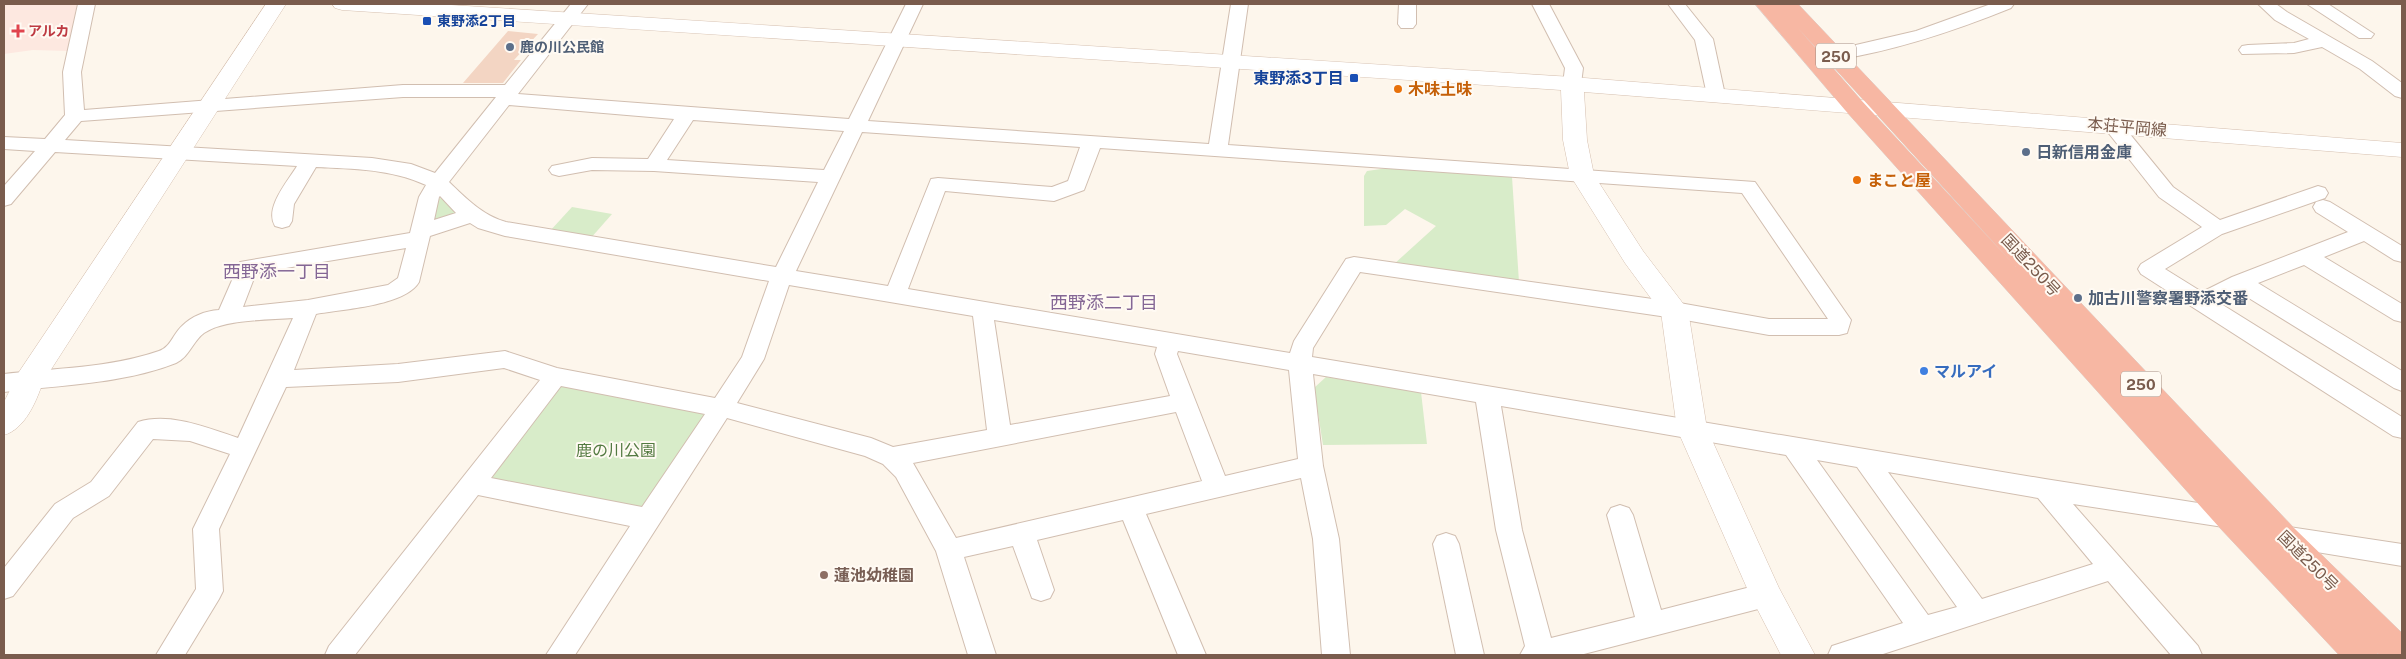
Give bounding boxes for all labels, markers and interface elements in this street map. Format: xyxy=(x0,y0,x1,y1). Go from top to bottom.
place label: 東野添2丁目 xyxy=(437,13,516,29)
marker: 東野添2丁目 xyxy=(421,15,433,27)
place label: アルカ xyxy=(28,23,69,39)
marker: アルカ xyxy=(12,25,24,37)
place label: 鹿の川公民館 xyxy=(520,39,604,55)
marker: 鹿の川公民館 xyxy=(504,41,516,53)
road number: 250 xyxy=(1816,44,1856,68)
place label: 東野添3丁目 xyxy=(1253,69,1344,88)
marker: 東野添3丁目 xyxy=(1348,72,1360,84)
place label: 木味土味 xyxy=(1408,80,1472,99)
marker: 木味土味 xyxy=(1392,83,1404,95)
street label: 本荘平岡線 xyxy=(2086,114,2168,140)
place label: 日新信用金庫 xyxy=(2036,143,2132,162)
marker: 日新信用金庫 xyxy=(2020,146,2032,158)
place label: まこと屋 xyxy=(1867,171,1931,190)
marker: まこと屋 xyxy=(1851,174,1863,186)
street label: 国道250号 xyxy=(1998,230,2064,300)
district label: 西野添一丁目 xyxy=(223,261,331,282)
place label: 加古川警察署野添交番 xyxy=(2088,289,2248,308)
district label: 西野添二丁目 xyxy=(1050,292,1158,313)
marker: 加古川警察署野添交番 xyxy=(2072,292,2084,304)
place label: マルアイ xyxy=(1934,362,1997,381)
marker: マルアイ xyxy=(1918,365,1930,377)
road number: 250 xyxy=(2121,372,2161,396)
park label: 鹿の川公園 xyxy=(576,441,656,460)
street label: 国道250号 xyxy=(2274,527,2342,595)
place label: 蓮池幼稚園 xyxy=(834,566,914,585)
marker: 蓮池幼稚園 xyxy=(818,569,830,581)

